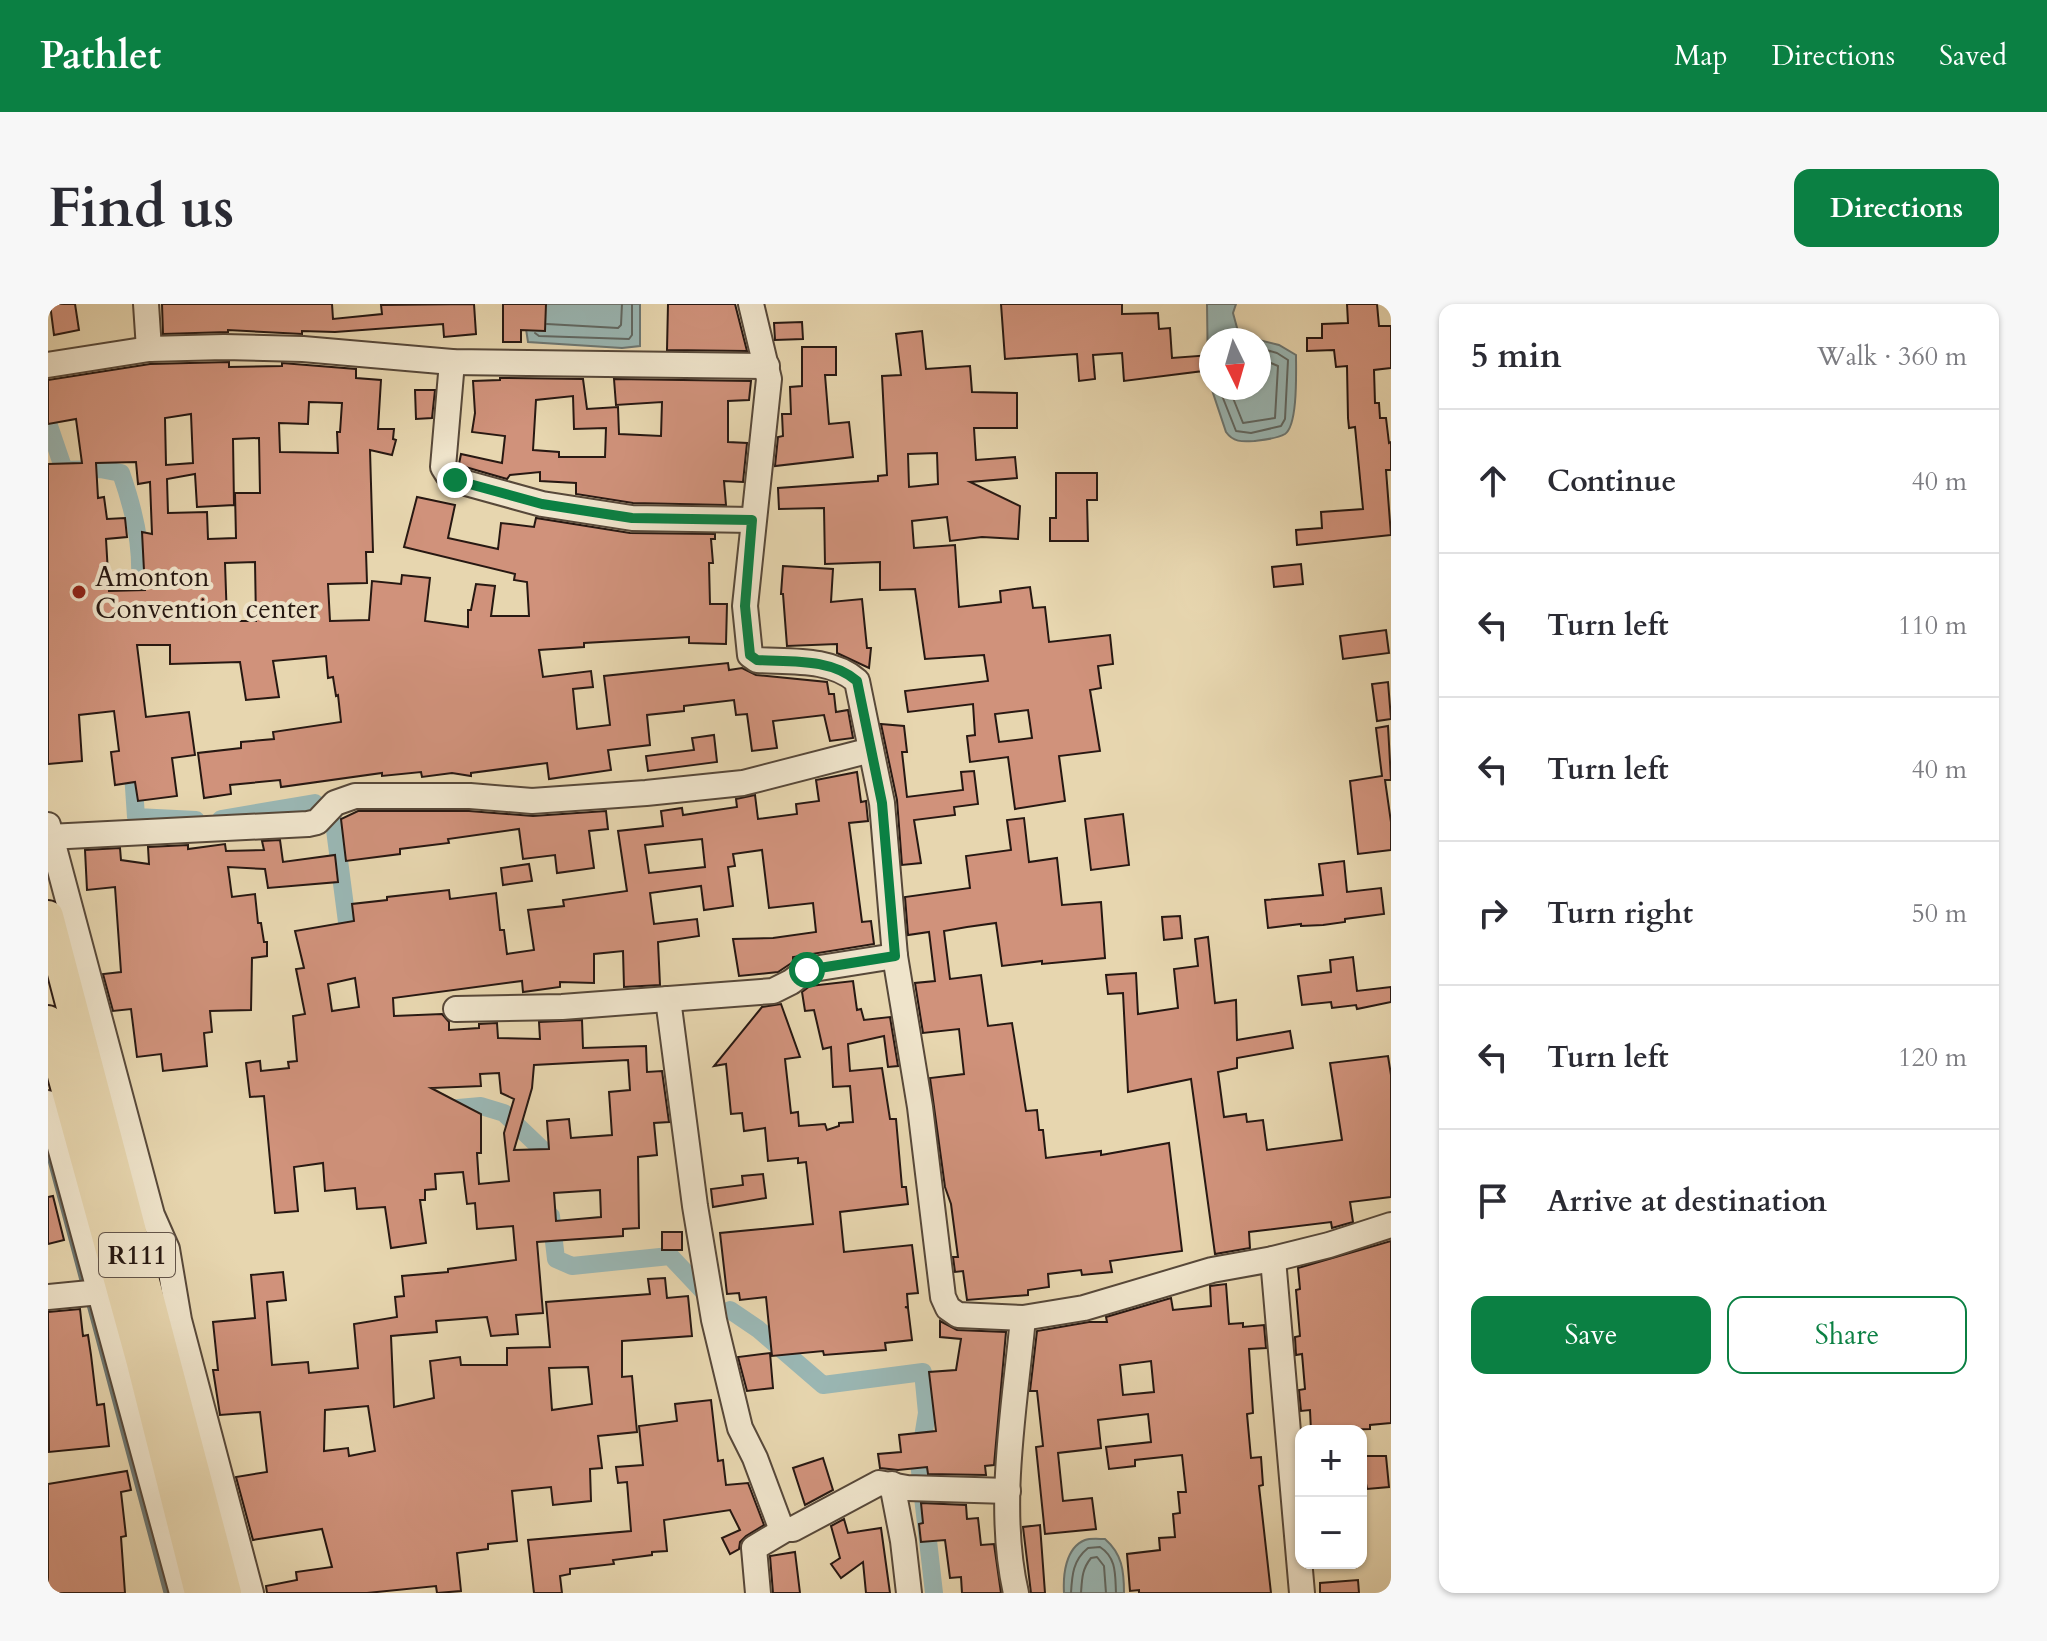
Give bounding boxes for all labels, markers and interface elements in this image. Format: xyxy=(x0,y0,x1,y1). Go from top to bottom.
text: Pathlet xyxy=(40,30,161,82)
text: Map xyxy=(1674,37,1728,75)
text: Directions xyxy=(1772,37,1895,75)
text: Saved xyxy=(1939,37,2007,75)
button: Directions xyxy=(1794,169,1999,247)
text: Find us xyxy=(48,171,234,246)
north arrow xyxy=(1199,328,1271,400)
text: 5 min xyxy=(1471,333,1562,379)
text: Walk · 360 m xyxy=(1817,339,1967,374)
icon: ahead xyxy=(1471,459,1515,503)
text: Continue xyxy=(1547,461,1676,502)
route end xyxy=(437,462,473,498)
text: 40 m xyxy=(1911,464,1967,499)
place label: Amonton Convention center xyxy=(95,558,320,628)
marker: Amonton Convention center xyxy=(70,583,88,601)
icon: left xyxy=(1471,603,1515,647)
text: Turn left xyxy=(1547,605,1669,646)
text: 110 m xyxy=(1898,608,1967,643)
icon: left xyxy=(1471,747,1515,791)
text: Turn left xyxy=(1547,749,1669,790)
text: 40 m xyxy=(1911,752,1967,787)
icon: right xyxy=(1471,891,1515,935)
text: Turn right xyxy=(1547,893,1693,934)
text: 50 m xyxy=(1911,896,1967,931)
route start xyxy=(789,952,825,988)
icon: left xyxy=(1471,1035,1515,1079)
text: Turn left xyxy=(1547,1037,1669,1078)
text: 120 m xyxy=(1898,1040,1967,1075)
icon: arrive xyxy=(1471,1179,1515,1223)
text: Arrive at destination xyxy=(1547,1181,1827,1222)
road number: R111 xyxy=(99,1233,175,1277)
button: Save xyxy=(1471,1296,1711,1374)
button: Share xyxy=(1727,1296,1967,1374)
map controls xyxy=(1295,1425,1367,1569)
button: + xyxy=(1295,1425,1367,1497)
button: − xyxy=(1295,1497,1367,1569)

